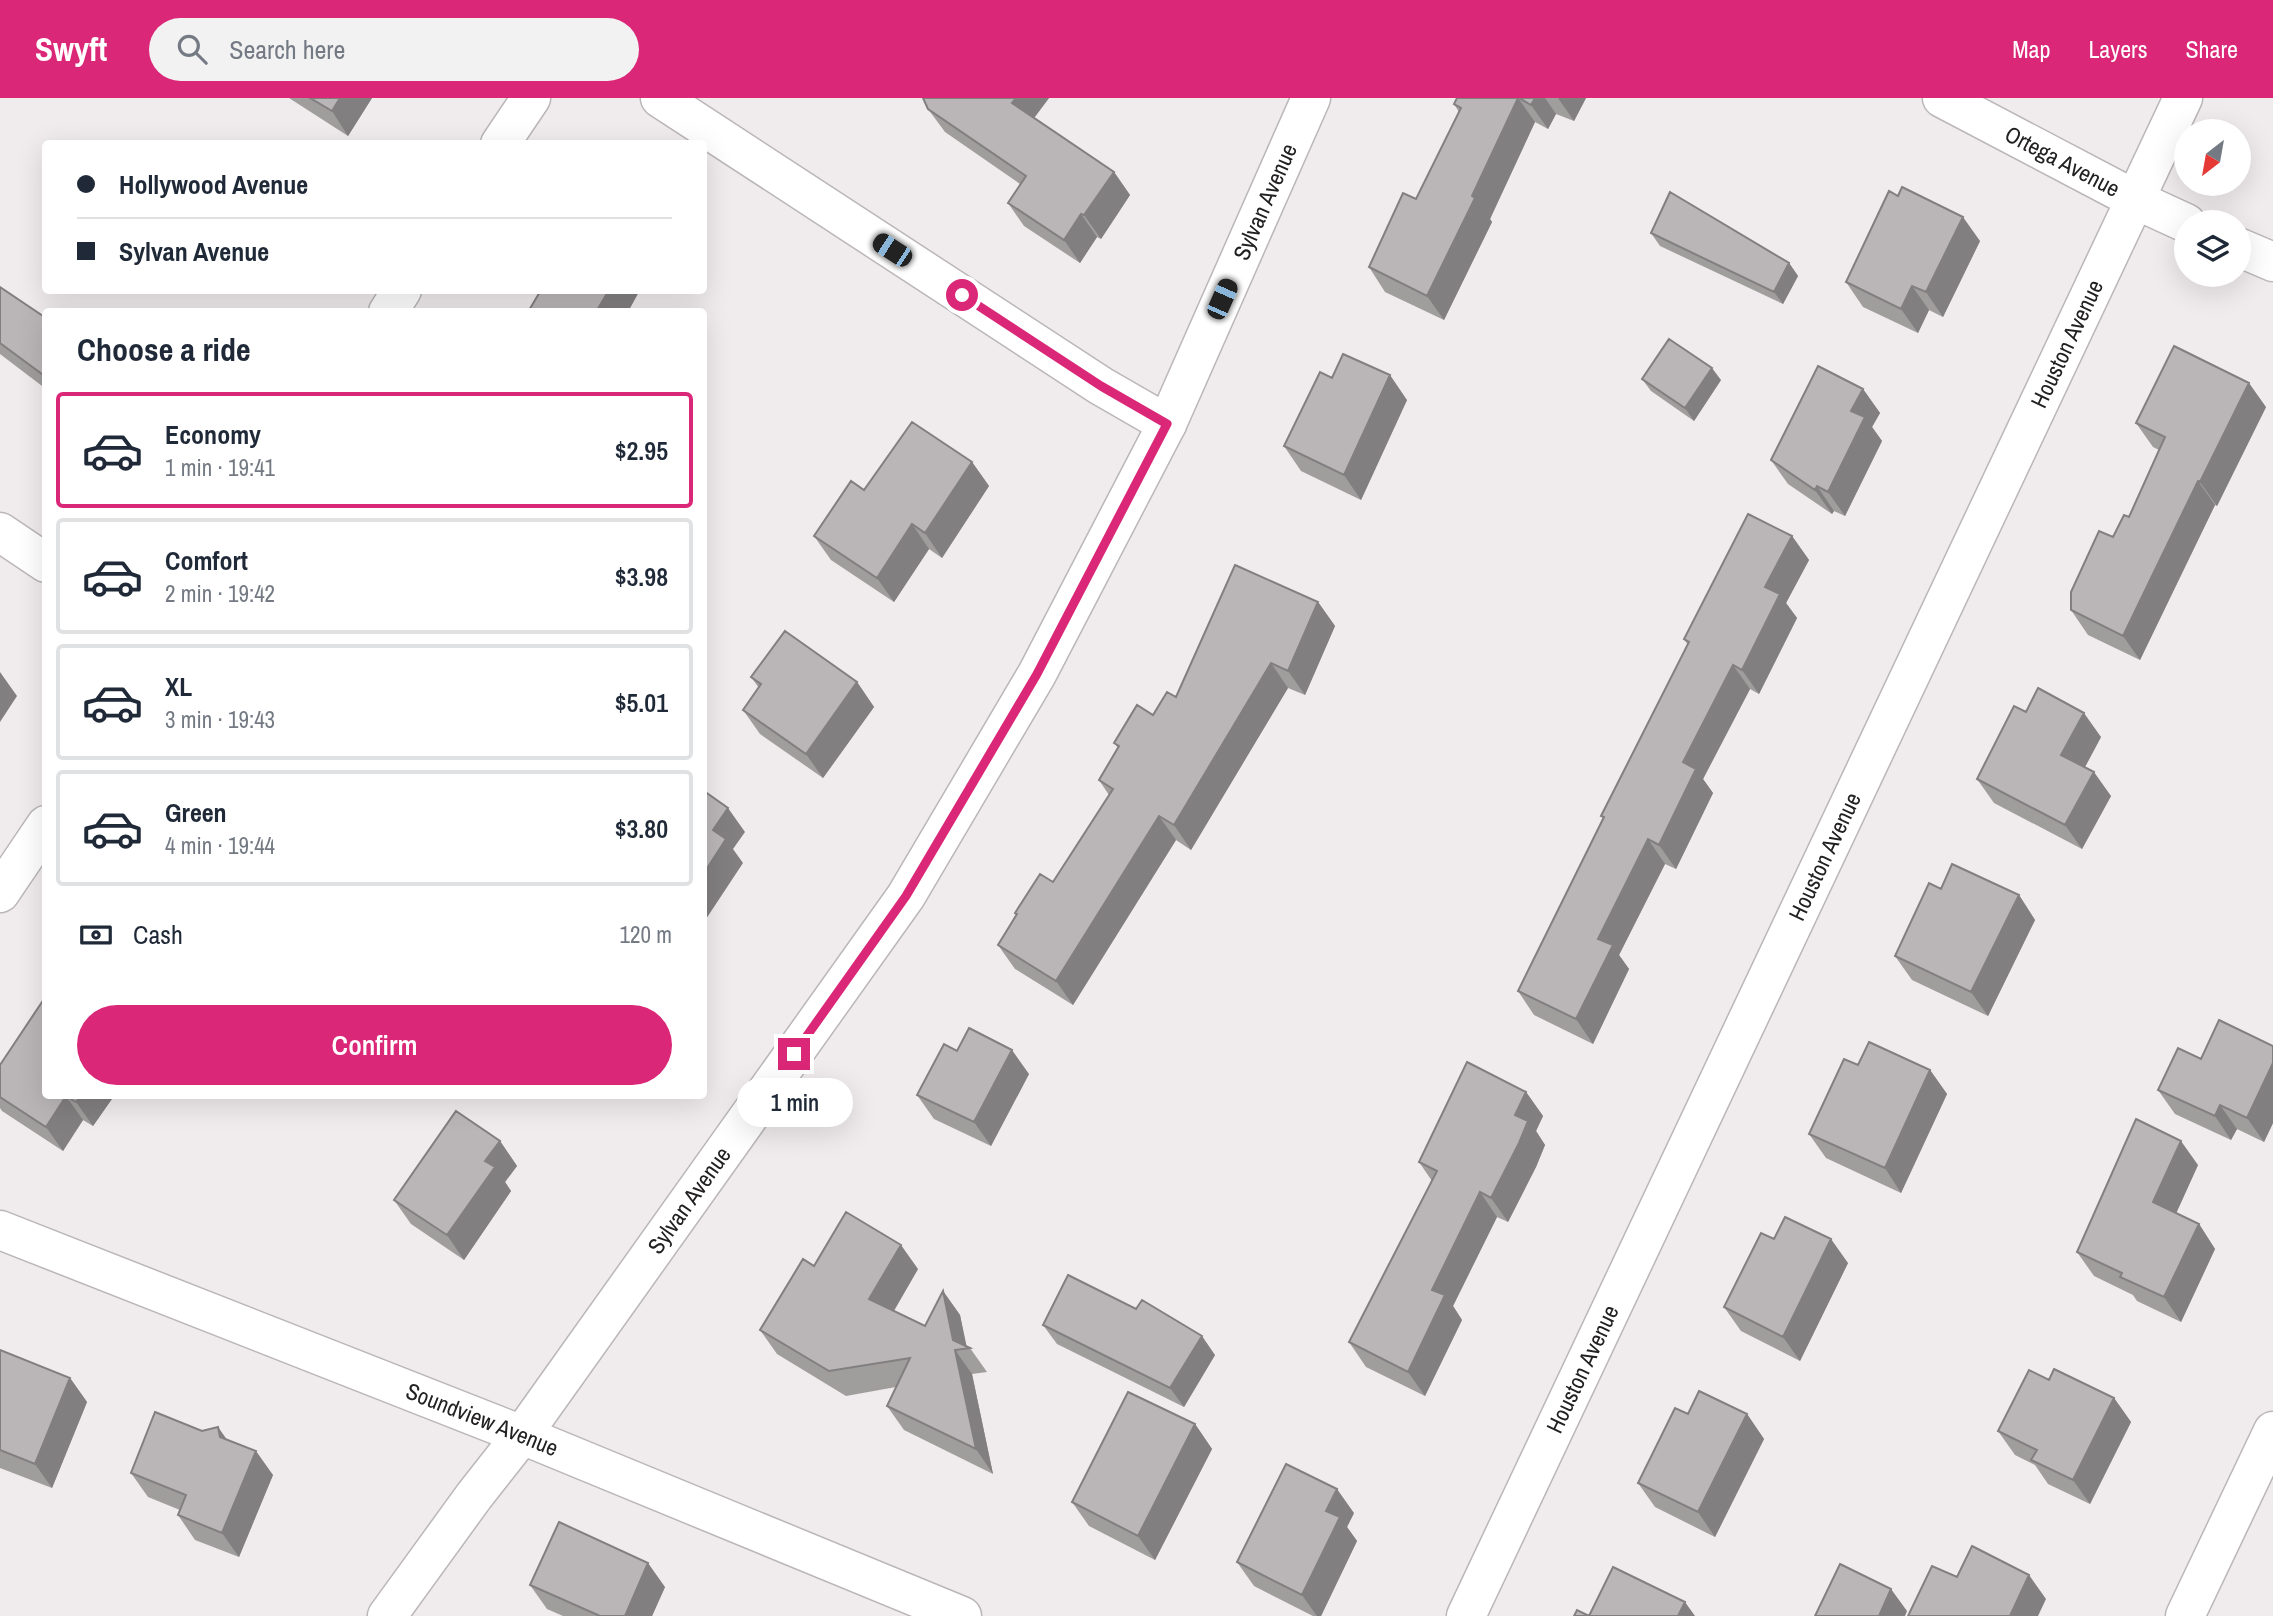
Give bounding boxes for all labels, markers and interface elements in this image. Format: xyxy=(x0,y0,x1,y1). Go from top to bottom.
search box xyxy=(149,18,639,81)
text: Swyft xyxy=(35,27,107,71)
icon: search xyxy=(173,30,211,68)
text: Search here xyxy=(229,32,345,67)
text: Map xyxy=(2012,33,2050,65)
text: Layers xyxy=(2088,33,2147,65)
text: Share xyxy=(2185,33,2238,65)
street label: Ortega Avenue xyxy=(2000,118,2125,204)
north arrow xyxy=(2174,119,2250,196)
map controls xyxy=(2174,119,2251,287)
street label: Sylvan Avenue xyxy=(1225,138,1304,265)
text: Hollywood Avenue xyxy=(119,167,308,202)
button: layers xyxy=(2174,210,2251,287)
car xyxy=(869,230,916,270)
text: Sylvan Avenue xyxy=(119,234,269,269)
street label: Houston Avenue xyxy=(2023,274,2110,413)
car xyxy=(1204,276,1241,322)
route start xyxy=(946,279,978,311)
text: Choose a ride xyxy=(77,328,251,371)
text: Economy xyxy=(165,417,261,452)
icon: car xyxy=(81,419,144,482)
text: $2.95 xyxy=(615,433,668,468)
text: 1 min · 19:41 xyxy=(165,452,275,483)
text: Comfort xyxy=(165,543,248,578)
icon: car xyxy=(81,545,144,608)
text: $3.98 xyxy=(615,559,668,594)
text: 2 min · 19:42 xyxy=(165,578,275,609)
text: XL xyxy=(165,669,192,704)
icon: car xyxy=(81,671,144,734)
text: $5.01 xyxy=(615,685,668,720)
text: 3 min · 19:43 xyxy=(165,704,275,735)
street label: Houston Avenue xyxy=(1781,787,1868,925)
text: Green xyxy=(165,795,227,830)
icon: car xyxy=(81,797,144,860)
text: $3.80 xyxy=(615,811,668,846)
text: 4 min · 19:44 xyxy=(165,830,275,861)
icon: cash xyxy=(77,916,115,954)
text: Cash xyxy=(133,917,183,952)
text: 120 m xyxy=(620,919,672,950)
button: Confirm xyxy=(77,1005,672,1085)
route end xyxy=(778,1038,810,1070)
callout: 1 min xyxy=(736,1079,852,1128)
text: 1 min xyxy=(771,1087,819,1118)
street label: Sylvan Avenue xyxy=(640,1140,738,1260)
street label: Houston Avenue xyxy=(1539,1300,1626,1438)
street label: Soundview Avenue xyxy=(402,1375,563,1463)

